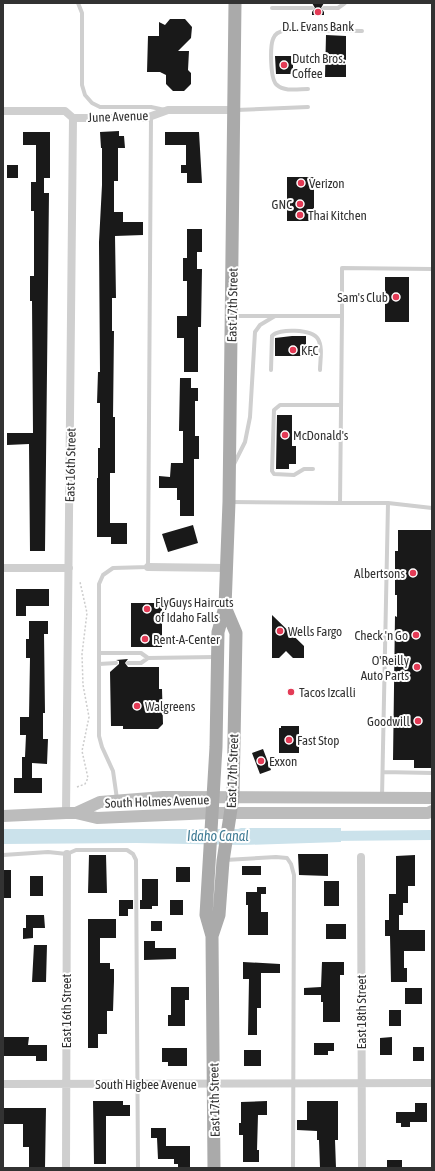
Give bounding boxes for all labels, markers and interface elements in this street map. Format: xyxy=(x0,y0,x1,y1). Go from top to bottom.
marker: D.L. Evans Bank xyxy=(313,7,323,17)
place label: D.L. Evans Bank xyxy=(282,19,354,34)
place label: Dutch Bros. Coffee xyxy=(292,51,345,81)
marker: Dutch Bros. Coffee xyxy=(279,60,289,70)
street label: June Avenue xyxy=(88,108,149,125)
place label: Verizon xyxy=(309,176,345,191)
marker: Verizon xyxy=(296,178,306,188)
place label: GNC xyxy=(272,197,292,212)
marker: GNC xyxy=(295,199,305,209)
place label: Thai Kitchen xyxy=(308,208,367,223)
marker: Thai Kitchen xyxy=(295,210,305,220)
street label: East 17th Street xyxy=(224,267,241,342)
place label: Sam's Club xyxy=(337,290,388,305)
marker: Sam's Club xyxy=(391,292,401,302)
place label: KFC xyxy=(301,343,319,358)
marker: KFC xyxy=(288,345,298,355)
street label: East 16th Street xyxy=(62,427,79,502)
place label: McDonald's xyxy=(293,428,349,443)
marker: McDonald's xyxy=(280,430,290,440)
place label: Albertsons xyxy=(354,566,405,581)
marker: Albertsons xyxy=(408,568,418,578)
place label: FlyGuys Haircuts of Idaho Falls xyxy=(155,595,234,625)
marker: FlyGuys Haircuts of Idaho Falls xyxy=(142,604,152,614)
place label: Wells Fargo xyxy=(288,624,342,639)
marker: Wells Fargo xyxy=(275,626,285,636)
place label: Check 'n Go xyxy=(354,628,408,643)
marker: Check 'n Go xyxy=(411,630,421,640)
place label: Rent-A-Center xyxy=(153,632,220,647)
marker: Rent-A-Center xyxy=(140,634,150,644)
place label: O'Reilly Auto Parts xyxy=(361,653,410,683)
marker: O'Reilly Auto Parts xyxy=(412,662,422,672)
place label: Tacos Izcalli xyxy=(299,685,356,700)
marker: Tacos Izcalli xyxy=(286,687,296,697)
place label: Walgreens xyxy=(145,699,196,714)
marker: Walgreens xyxy=(132,701,142,711)
place label: Goodwill xyxy=(367,714,411,729)
marker: Goodwill xyxy=(413,716,423,726)
street label: East 17th Street xyxy=(224,733,241,808)
place label: Fast Stop xyxy=(297,733,339,748)
marker: Fast Stop xyxy=(284,735,294,745)
place label: Exxon xyxy=(269,754,297,769)
marker: Exxon xyxy=(256,756,266,766)
street label: South Holmes Avenue xyxy=(105,792,210,811)
water label: Idaho Canal xyxy=(187,828,249,844)
street label: East 16th Street xyxy=(59,974,74,1048)
street label: East 18th Street xyxy=(354,975,369,1049)
street label: East 17th Street xyxy=(206,1062,223,1137)
street label: South Higbee Avenue xyxy=(95,1077,197,1092)

